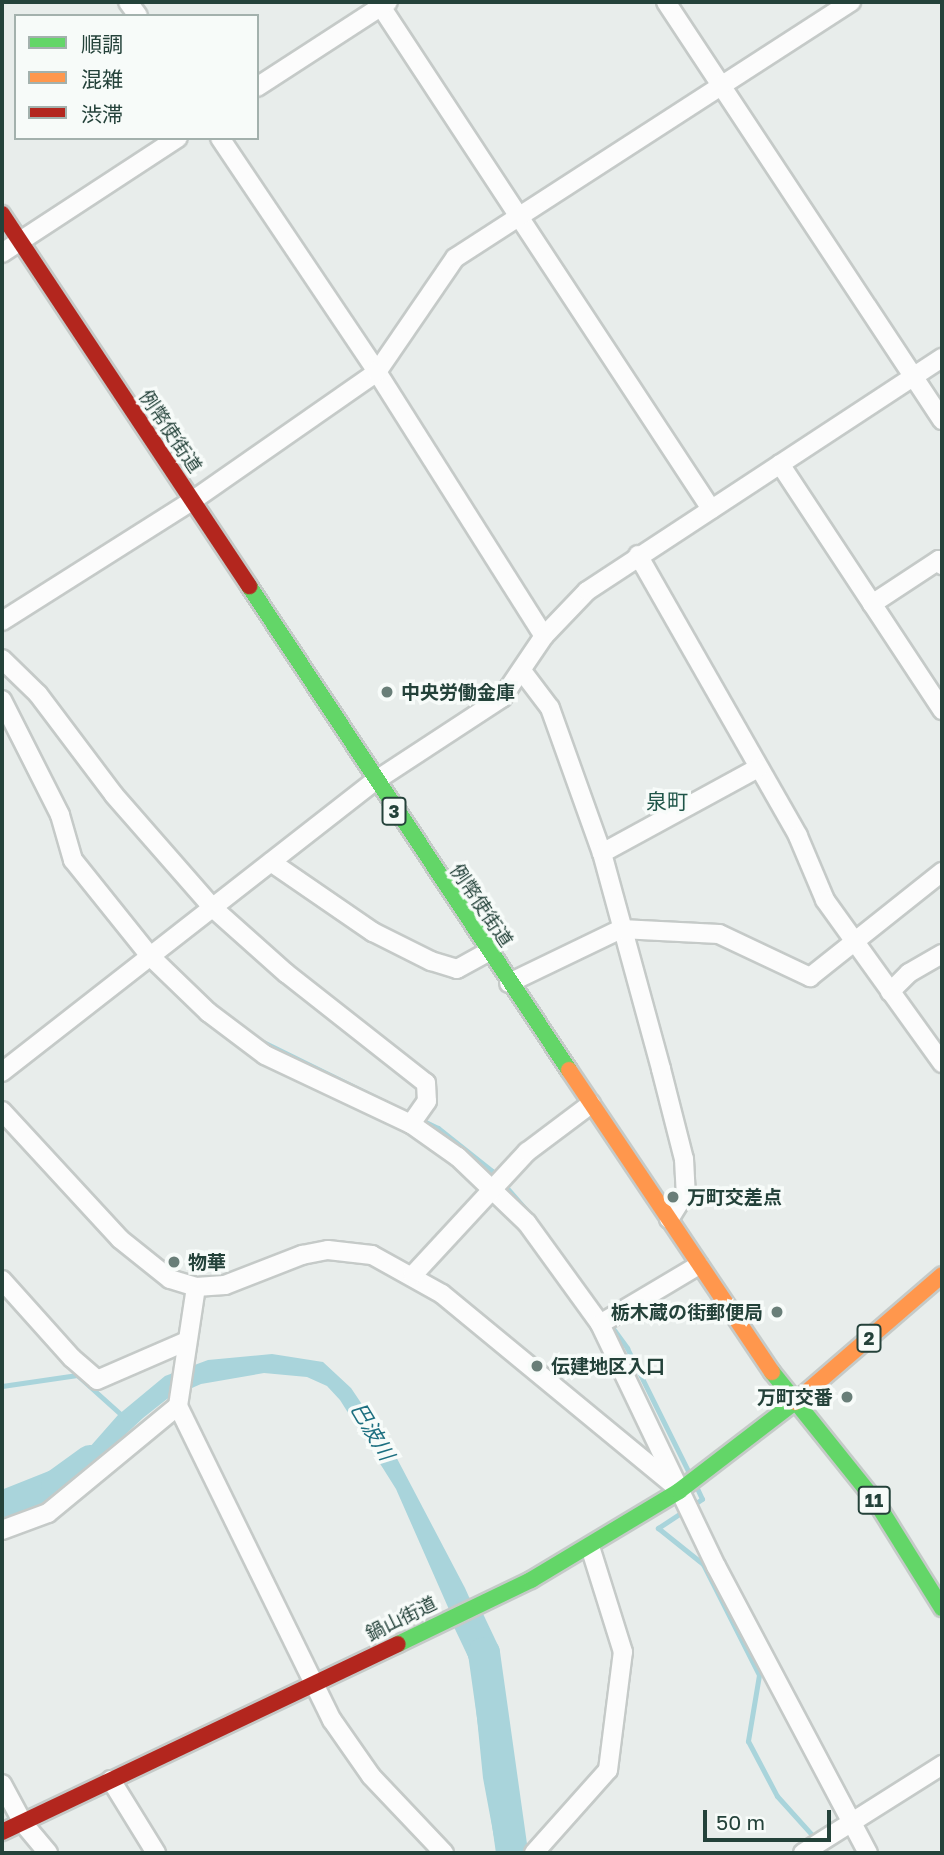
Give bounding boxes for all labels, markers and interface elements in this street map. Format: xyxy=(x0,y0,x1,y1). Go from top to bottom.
legend xyxy=(14,14,259,140)
text: 順調 xyxy=(81,31,123,57)
text: 混雑 xyxy=(81,66,123,92)
text: 渋滞 xyxy=(81,101,123,127)
street label: 例幣使街道 xyxy=(135,385,207,477)
place label: 中央労働金庫 xyxy=(401,681,515,703)
marker: 中央労働金庫 xyxy=(379,684,395,700)
district label: 泉町 xyxy=(646,788,688,814)
road number: 3 xyxy=(380,796,408,826)
street label: 例幣使街道 xyxy=(446,859,518,951)
place label: 万町交差点 xyxy=(687,1186,782,1208)
marker: 万町交差点 xyxy=(665,1189,681,1205)
place label: 物華 xyxy=(188,1251,226,1273)
marker: 物華 xyxy=(166,1254,182,1270)
place label: 栃木蔵の街郵便局 xyxy=(611,1301,763,1323)
marker: 栃木蔵の街郵便局 xyxy=(769,1304,785,1320)
road number: 2 xyxy=(855,1324,883,1352)
place label: 伝建地区入口 xyxy=(551,1355,665,1377)
marker: 伝建地区入口 xyxy=(529,1358,545,1374)
place label: 万町交番 xyxy=(757,1386,833,1408)
marker: 万町交番 xyxy=(839,1389,855,1405)
water label: 巴波川 xyxy=(346,1398,400,1464)
road number: 11 xyxy=(856,1485,892,1514)
street label: 鍋山街道 xyxy=(362,1591,440,1645)
scale bar xyxy=(706,1796,834,1840)
text: 50 m xyxy=(716,1809,765,1835)

